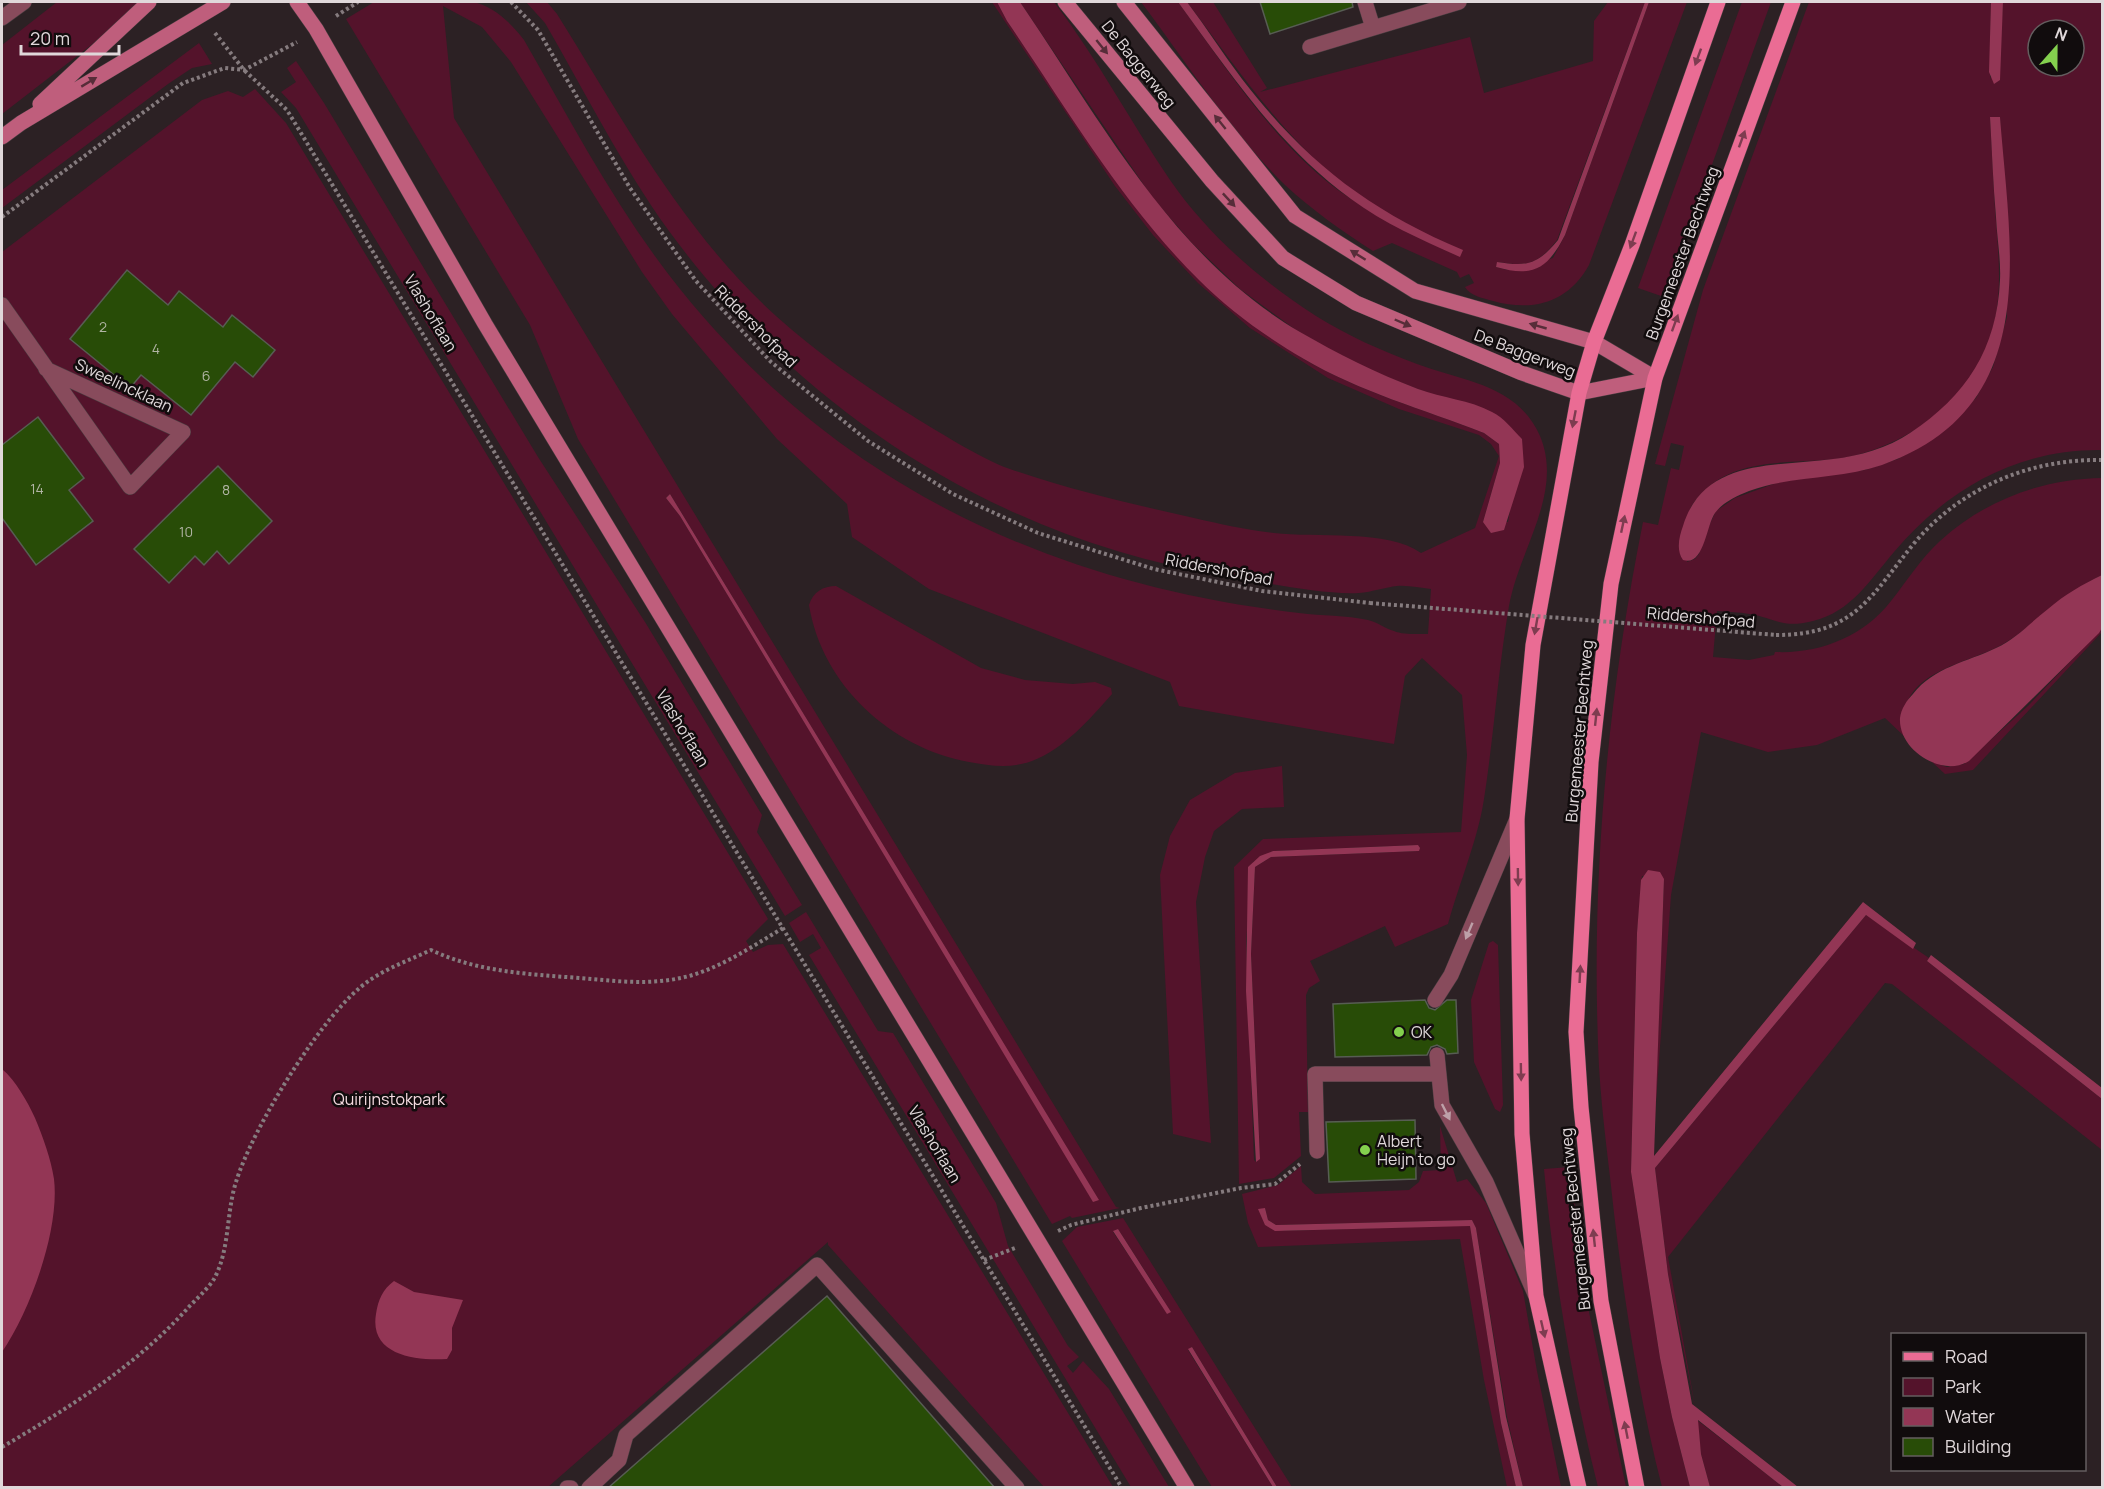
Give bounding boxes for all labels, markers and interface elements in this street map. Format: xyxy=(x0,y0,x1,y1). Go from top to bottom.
street label: De Baggerweg xyxy=(1097,16,1181,112)
scale bar xyxy=(21,18,118,56)
north arrow xyxy=(2026,18,2086,78)
text: N xyxy=(2052,22,2071,46)
text: 20 m xyxy=(30,26,70,50)
one-way arrow xyxy=(1095,39,1108,54)
one-way arrow xyxy=(1693,48,1703,66)
one-way arrow xyxy=(81,77,97,88)
one-way arrow xyxy=(1214,114,1226,129)
one-way arrow xyxy=(1738,130,1748,148)
street label: Burgemeester Bechtweg xyxy=(1640,163,1724,343)
one-way arrow xyxy=(1222,192,1236,207)
one-way arrow xyxy=(1628,232,1638,250)
one-way arrow xyxy=(1350,250,1366,261)
street label: Vlashoflaan xyxy=(399,270,463,356)
street label: Riddershofpad xyxy=(710,280,802,372)
one-way arrow xyxy=(1671,313,1681,331)
house number: 2 xyxy=(99,317,107,336)
one-way arrow xyxy=(1394,318,1412,328)
one-way arrow xyxy=(1529,321,1547,330)
street label: De Baggerweg xyxy=(1471,324,1579,382)
house number: 4 xyxy=(152,339,160,358)
street label: Sweelincklaan xyxy=(72,353,176,417)
house number: 6 xyxy=(202,366,210,385)
one-way arrow xyxy=(1569,410,1578,429)
house number: 14 xyxy=(30,479,44,498)
house number: 8 xyxy=(222,480,230,499)
one-way arrow xyxy=(1619,514,1628,533)
house number: 10 xyxy=(179,522,193,541)
street label: Riddershofpad xyxy=(1164,548,1274,590)
street label: Riddershofpad xyxy=(1646,601,1756,633)
one-way arrow xyxy=(1531,617,1540,636)
street label: Burgemeester Bechtweg xyxy=(1560,639,1598,823)
street label: Vlashoflaan xyxy=(651,685,715,771)
one-way arrow xyxy=(1592,707,1601,726)
one-way arrow xyxy=(1513,868,1523,887)
one-way arrow xyxy=(1465,922,1474,939)
one-way arrow xyxy=(1575,964,1584,983)
place label: OK xyxy=(1411,1021,1433,1043)
marker: OK xyxy=(1392,1025,1406,1039)
one-way arrow xyxy=(1516,1063,1526,1082)
park label: Quirijnstokpark xyxy=(333,1088,446,1110)
street label: Vlashoflaan xyxy=(903,1101,967,1187)
one-way arrow xyxy=(1441,1103,1451,1121)
street label: Burgemeester Bechtweg xyxy=(1554,1127,1596,1311)
place label: Albert Heijn to go xyxy=(1377,1130,1455,1170)
marker: Albert Heijn to go xyxy=(1358,1143,1372,1157)
one-way arrow xyxy=(1589,1228,1599,1247)
one-way arrow xyxy=(1539,1320,1548,1339)
legend xyxy=(1891,1333,2086,1471)
text: Road xyxy=(1945,1344,1988,1368)
text: Park xyxy=(1945,1374,1982,1398)
text: Water xyxy=(1945,1404,1995,1428)
one-way arrow xyxy=(1621,1420,1630,1439)
text: Building xyxy=(1945,1434,2011,1458)

